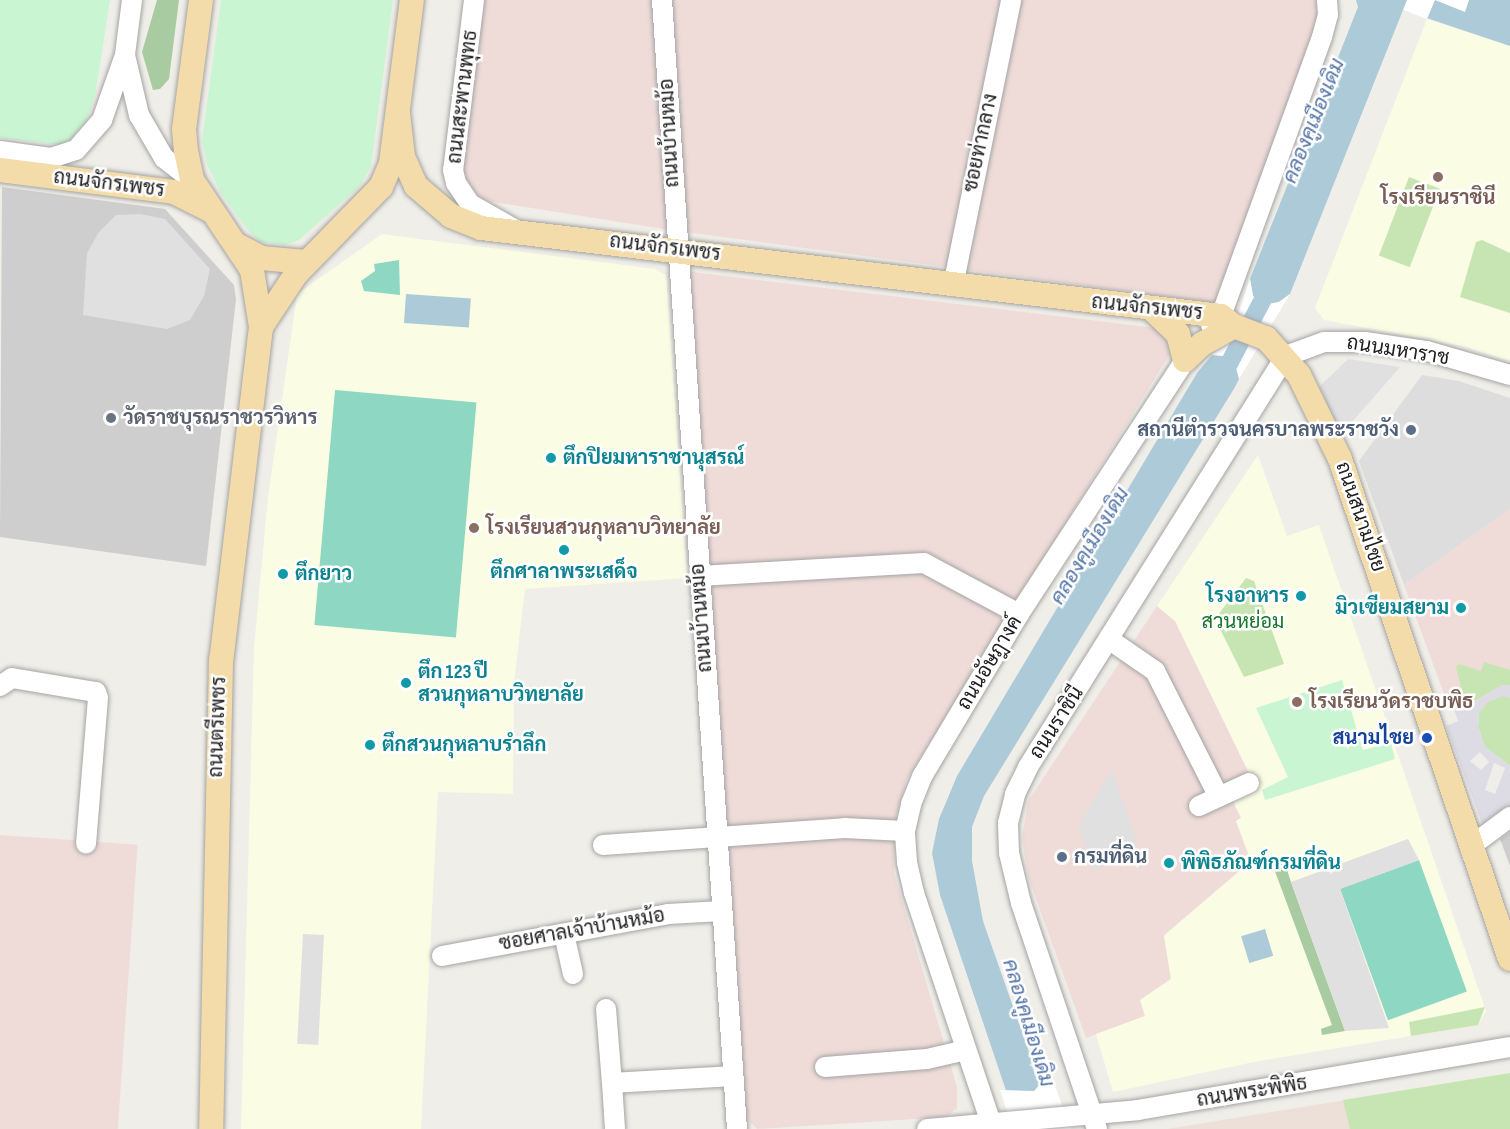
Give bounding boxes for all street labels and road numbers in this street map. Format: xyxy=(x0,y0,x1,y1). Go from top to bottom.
street label: ถนนสะพานพุทธ xyxy=(443,29,483,165)
street label: ถนนบ้านหม้อ xyxy=(655,78,685,188)
street label: ซอยท่ากลาง xyxy=(959,91,1003,195)
street label: ถนนจักรเพชร xyxy=(52,165,166,203)
street label: ถนนจักรเพชร xyxy=(608,229,722,267)
street label: ถนนจักรเพชร xyxy=(1090,290,1204,326)
street label: ถนนมหาราช xyxy=(1345,331,1451,371)
street label: ถนนสนามไชย xyxy=(1330,459,1390,575)
street label: ถนนบ้านหม้อ xyxy=(686,563,718,673)
street label: ถนนอัษฎางค์ xyxy=(953,612,1027,714)
street label: ถนนตรีเพชร xyxy=(204,676,232,778)
street label: ถนนราชินี xyxy=(1025,682,1089,764)
street label: ซอยศาลเจ้าบ้านหม้อ xyxy=(497,904,667,956)
street label: ถนนพระพิพิธ xyxy=(1195,1071,1309,1113)

